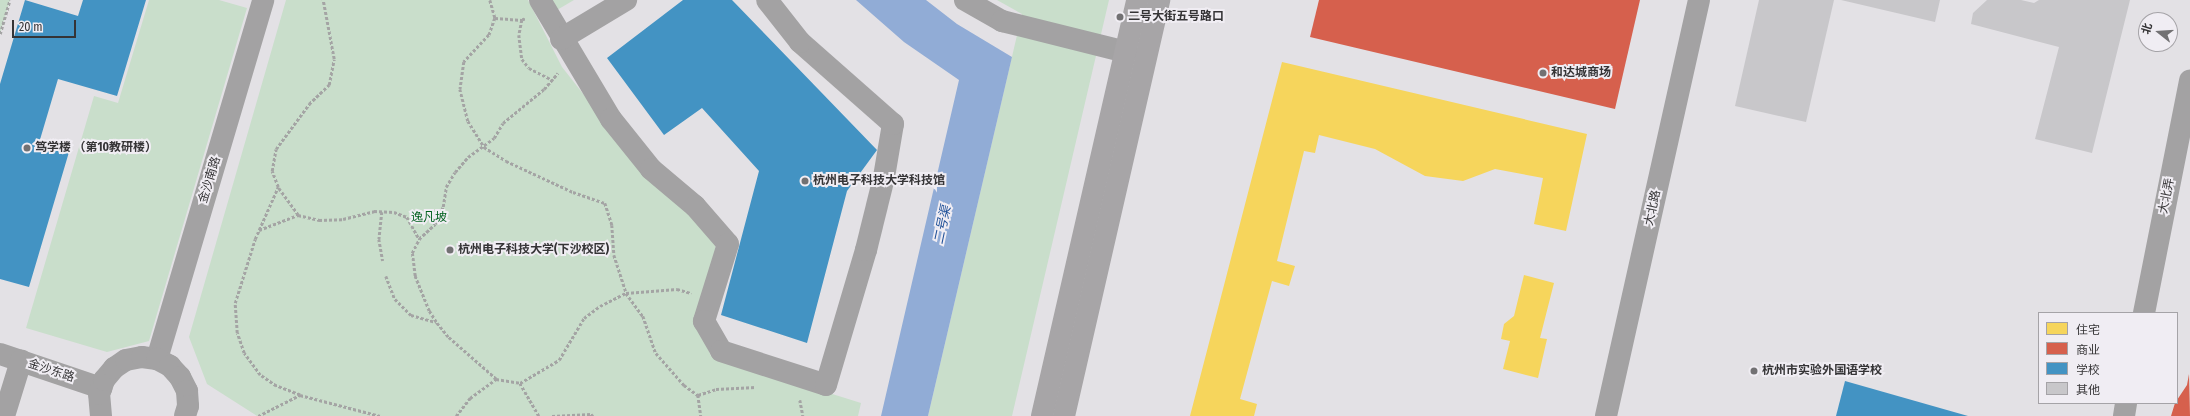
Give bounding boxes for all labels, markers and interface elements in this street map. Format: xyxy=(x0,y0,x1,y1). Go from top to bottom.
place label: 二号大街五号路口 xyxy=(1128,10,1224,24)
scale bar xyxy=(14,12,78,38)
marker: 二号大街五号路口 xyxy=(1115,12,1125,22)
north arrow xyxy=(2138,12,2178,52)
text: 20 m xyxy=(19,20,43,34)
text: 北 xyxy=(2139,21,2155,36)
place label: 和达城商场 xyxy=(1551,66,1611,80)
marker: 和达城商场 xyxy=(1538,68,1548,78)
place label: 笃学楼 （第10教研楼） xyxy=(35,141,157,155)
marker: 笃学楼 （第10教研楼） xyxy=(22,143,32,153)
street label: 金沙南路 xyxy=(196,155,224,205)
place label: 杭州电子科技大学科技馆 xyxy=(813,174,945,188)
marker: 杭州电子科技大学科技馆 xyxy=(800,176,810,186)
street label: 大北弄 xyxy=(2156,177,2178,215)
street label: 大北路 xyxy=(1642,189,1664,227)
water label: 二号渠 xyxy=(931,204,955,246)
park label: 逸凡坡 xyxy=(411,211,447,225)
place label: 杭州电子科技大学(下沙校区) xyxy=(458,243,609,257)
marker: 杭州电子科技大学(下沙校区) xyxy=(445,245,455,255)
legend xyxy=(2038,312,2178,404)
text: 住宅 xyxy=(2076,323,2100,337)
text: 商业 xyxy=(2076,343,2100,357)
street label: 金沙东路 xyxy=(26,357,76,385)
text: 学校 xyxy=(2076,363,2100,377)
place label: 杭州市实验外国语学校 xyxy=(1762,364,1882,378)
marker: 杭州市实验外国语学校 xyxy=(1749,366,1759,376)
text: 其他 xyxy=(2076,383,2100,397)

